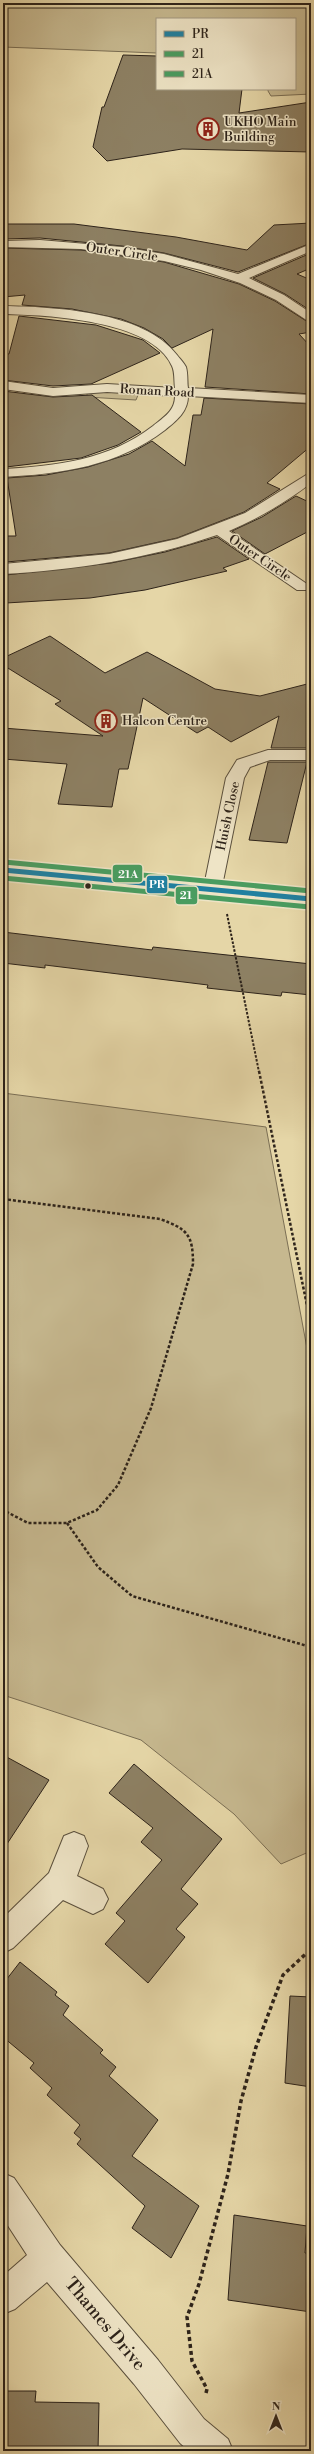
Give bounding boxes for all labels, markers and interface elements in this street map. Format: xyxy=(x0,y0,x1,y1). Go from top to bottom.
legend xyxy=(156,18,296,90)
text: PR xyxy=(192,27,209,42)
text: 21 xyxy=(192,47,205,62)
text: 21A xyxy=(192,67,213,82)
place label: UKHO Main Building xyxy=(223,114,297,145)
building icon: UKHO Main Building xyxy=(195,116,221,142)
street label: Outer Circle xyxy=(85,239,159,265)
street label: Roman Road xyxy=(119,381,195,401)
street label: Outer Circle xyxy=(225,531,295,585)
building icon: Halcon Centre xyxy=(93,708,119,734)
place label: Halcon Centre xyxy=(122,713,207,729)
street label: Huish Close xyxy=(213,779,243,852)
line badge: 21A xyxy=(112,864,143,883)
text: 21A xyxy=(118,868,139,882)
line badge: PR xyxy=(146,875,168,894)
text: PR xyxy=(149,878,166,892)
unlabelled marker xyxy=(83,881,93,891)
line badge: 21 xyxy=(175,886,198,905)
text: 21 xyxy=(180,889,193,903)
street label: Thames Drive xyxy=(59,2273,151,2375)
north arrow xyxy=(256,2396,296,2436)
text: N xyxy=(272,2400,281,2414)

